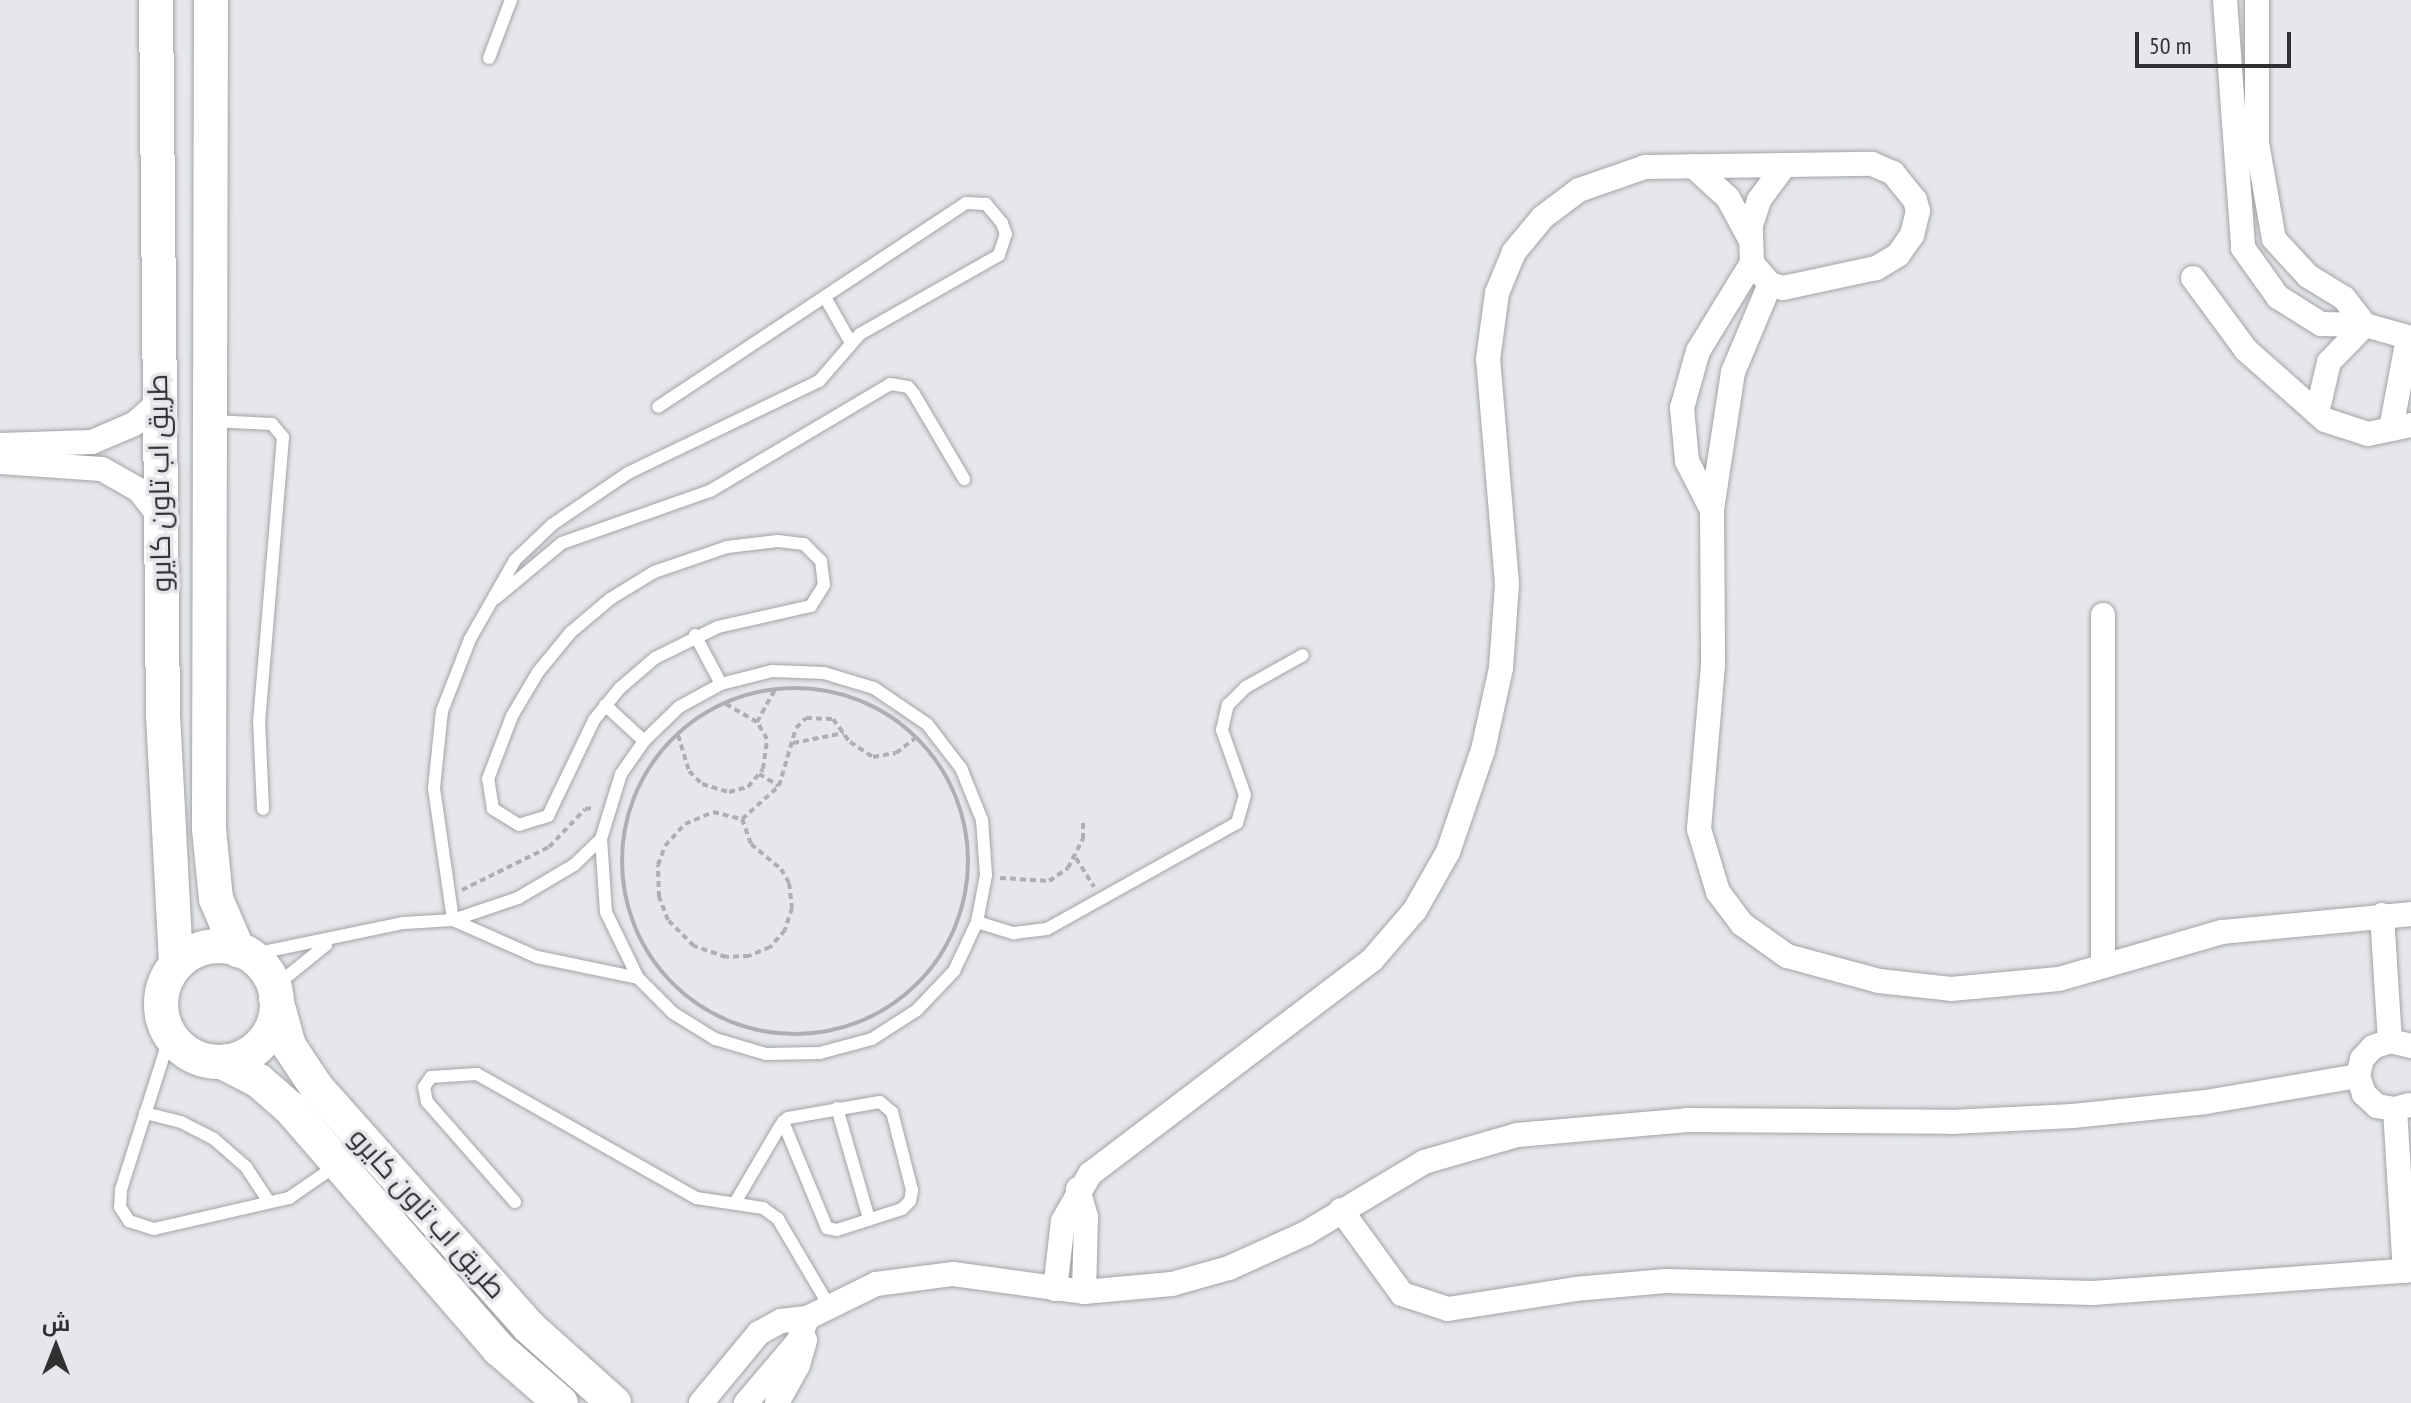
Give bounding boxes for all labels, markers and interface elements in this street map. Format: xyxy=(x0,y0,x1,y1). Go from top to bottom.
scale bar xyxy=(2139,16,2295,66)
text: 50 m xyxy=(2149,30,2191,61)
street label: طريق اب تاون كايرو xyxy=(140,374,178,592)
street label: طريق اب تاون كايرو xyxy=(343,1121,513,1305)
north arrow xyxy=(16,1307,96,1387)
text: ش xyxy=(42,1309,70,1337)

